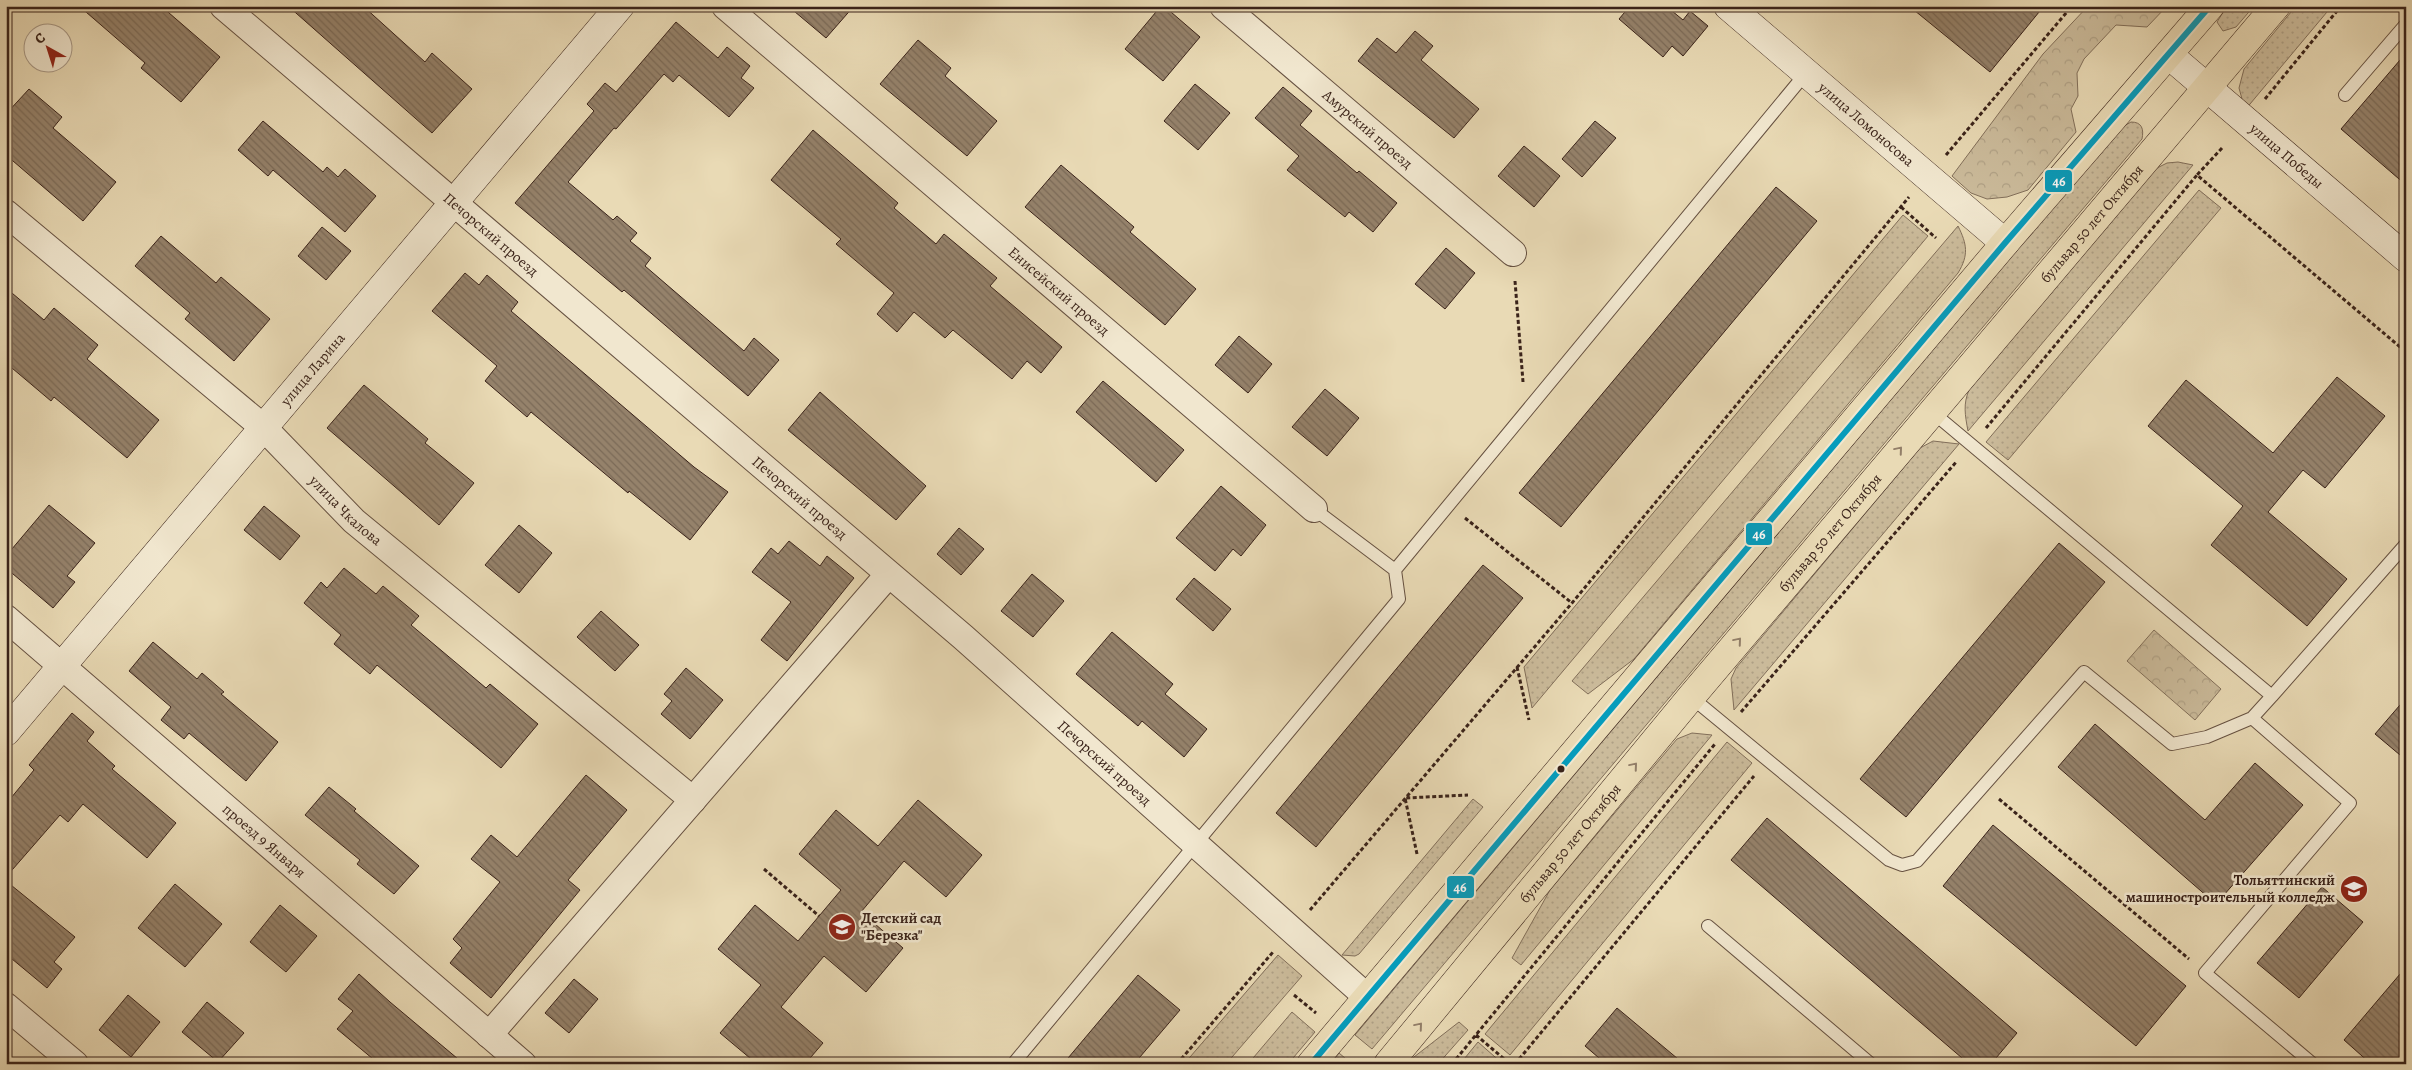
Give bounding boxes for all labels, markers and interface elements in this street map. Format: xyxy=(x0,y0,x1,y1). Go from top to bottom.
north arrow xyxy=(22,22,72,72)
text: С xyxy=(31,28,50,48)
street label: улица Ломоносова xyxy=(1813,77,1919,171)
street label: Амурский проезд xyxy=(1317,84,1417,173)
street label: улица Победы xyxy=(2245,118,2328,193)
street label: бульвар 50 лет Октября xyxy=(2036,160,2148,287)
line badge: 46 xyxy=(2044,169,2073,193)
text: 46 xyxy=(2052,172,2066,191)
street label: Печорский проезд xyxy=(439,188,543,281)
street label: Енисейский проезд xyxy=(1004,242,1114,340)
street label: улица Ларина xyxy=(275,328,349,411)
one-way arrow xyxy=(1893,447,1901,456)
street label: Печорский проезд xyxy=(748,451,852,544)
street label: бульвар 50 лет Октября xyxy=(1774,469,1886,596)
street label: улица Чкалова xyxy=(304,470,386,550)
line badge: 46 xyxy=(1745,522,1773,546)
text: 46 xyxy=(1752,525,1766,544)
one-way arrow xyxy=(1732,638,1741,647)
street label: Печорский проезд xyxy=(1053,716,1156,810)
one-way arrow xyxy=(1628,763,1636,772)
unlabelled marker xyxy=(1556,764,1566,774)
street label: бульвар 50 лет Октября xyxy=(1515,779,1625,908)
street label: проезд 9 Января xyxy=(218,799,310,882)
place label: Тольяттинский машиностроительный колледж xyxy=(2126,870,2335,907)
school or university icon: Тольяттинский машиностроительный колледж xyxy=(2339,874,2369,904)
line badge: 46 xyxy=(1446,875,1475,899)
text: 46 xyxy=(1453,878,1467,897)
place label: Детский сад "Березка" xyxy=(861,908,941,945)
school or university icon: Детский сад "Березка" xyxy=(827,912,857,942)
one-way arrow xyxy=(1413,1023,1421,1032)

